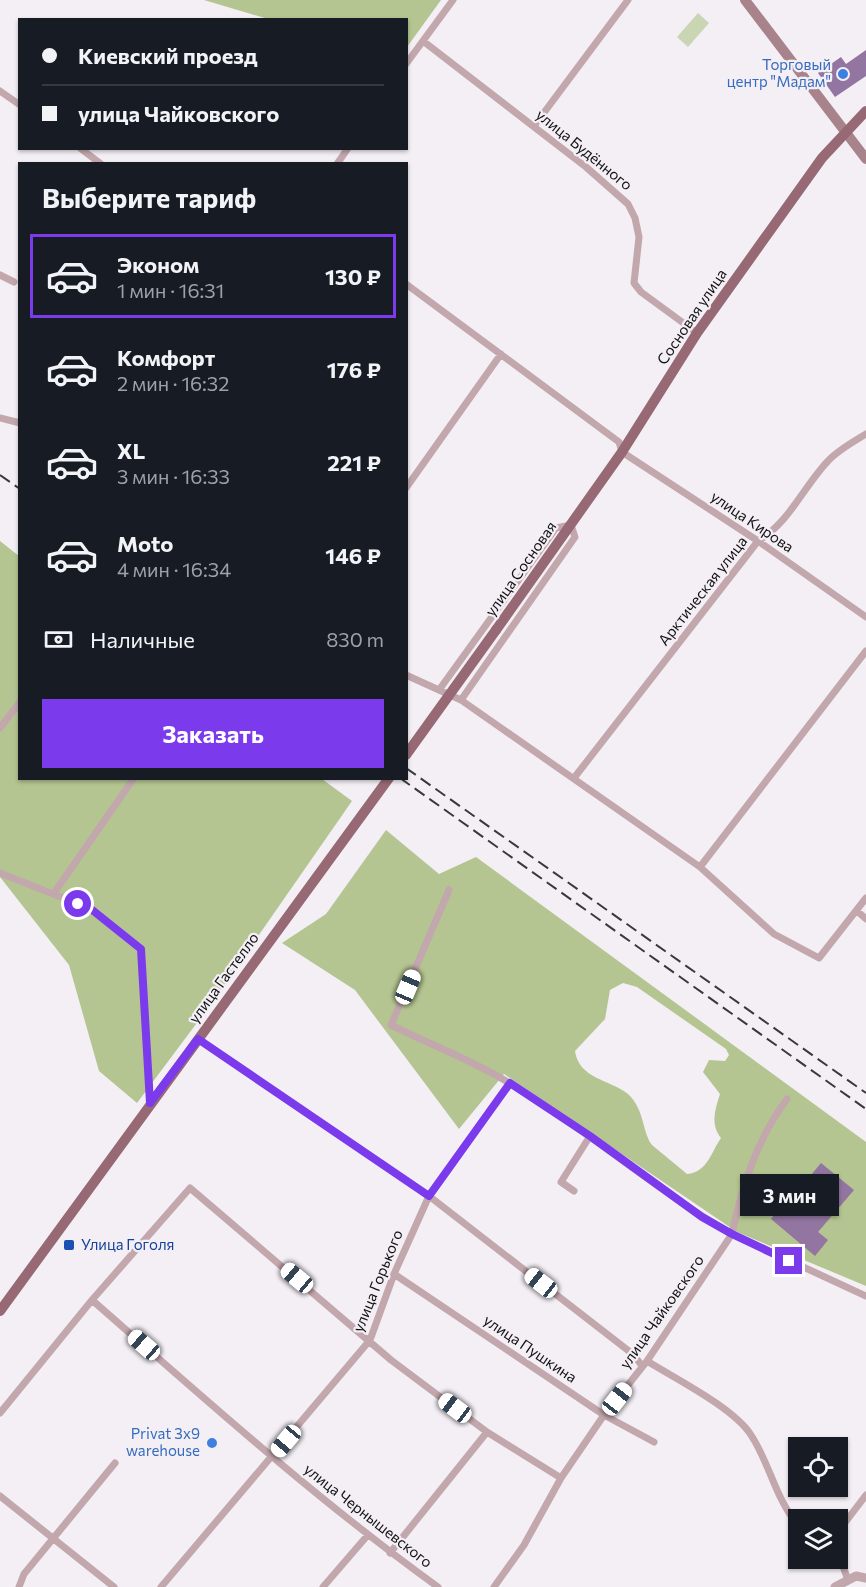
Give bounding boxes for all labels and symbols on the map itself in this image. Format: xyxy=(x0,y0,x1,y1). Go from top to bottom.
place label: Торговый центр "Мадам" xyxy=(727,55,831,90)
marker: Торговый центр "Мадам" xyxy=(836,67,850,81)
street label: улица Будённого xyxy=(533,105,636,193)
street label: Сосновая улица xyxy=(652,265,730,368)
street label: улица Кирова xyxy=(708,487,797,555)
street label: улица Сосновая xyxy=(481,518,560,619)
street label: Арктическая улица xyxy=(654,532,750,649)
route start xyxy=(64,890,91,917)
street label: улица Гастелло xyxy=(184,929,262,1026)
car xyxy=(393,967,423,1007)
callout: 3 мин xyxy=(740,1174,838,1216)
street label: улица Горького xyxy=(348,1227,406,1334)
place label: Улица Гоголя xyxy=(81,1235,174,1253)
marker: Улица Гоголя xyxy=(62,1238,76,1252)
route end xyxy=(775,1247,802,1274)
street label: улица Чайковского xyxy=(615,1251,707,1372)
car xyxy=(277,1260,317,1296)
car xyxy=(521,1265,561,1301)
street label: улица Пушкина xyxy=(481,1310,580,1386)
car xyxy=(125,1326,163,1364)
car xyxy=(599,1379,635,1419)
car xyxy=(435,1390,475,1426)
car xyxy=(268,1421,304,1461)
place label: Privat 3x9 warehouse xyxy=(126,1424,200,1459)
marker: Privat 3x9 warehouse xyxy=(205,1436,219,1450)
street label: улица Чернышевского xyxy=(301,1459,436,1571)

